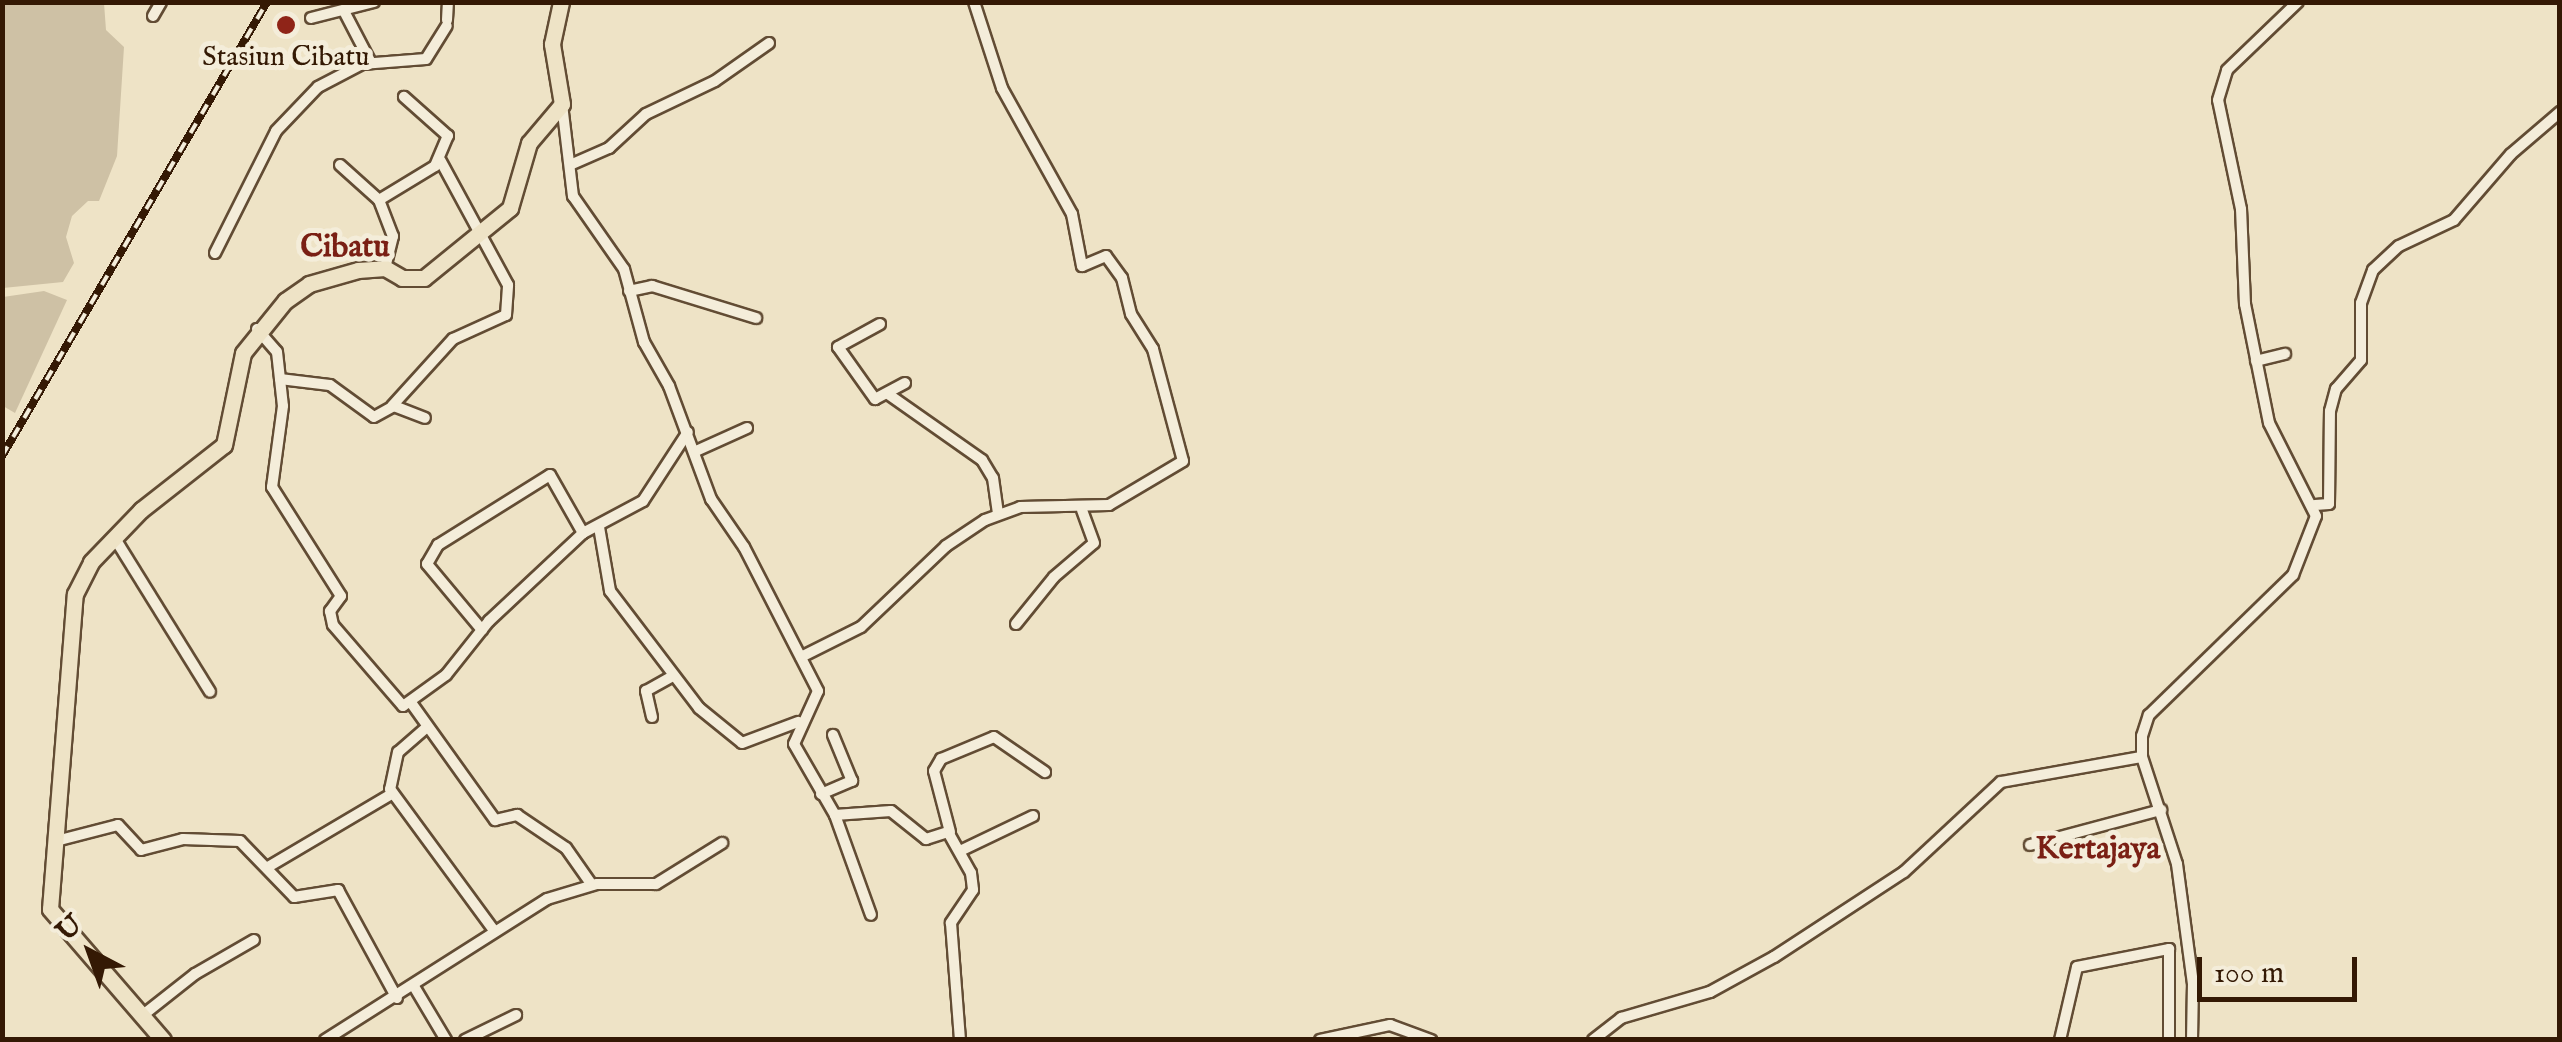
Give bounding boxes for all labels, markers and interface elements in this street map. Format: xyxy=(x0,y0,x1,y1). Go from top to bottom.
marker: Stasiun Cibatu xyxy=(275,14,297,36)
place label: Stasiun Cibatu xyxy=(202,41,370,75)
district label: Cibatu xyxy=(300,229,390,267)
district label: Kertajaya xyxy=(2036,831,2160,869)
north arrow xyxy=(40,902,140,1002)
text: U xyxy=(50,908,90,950)
scale bar xyxy=(2202,937,2362,999)
text: 100 m xyxy=(2214,955,2284,993)

